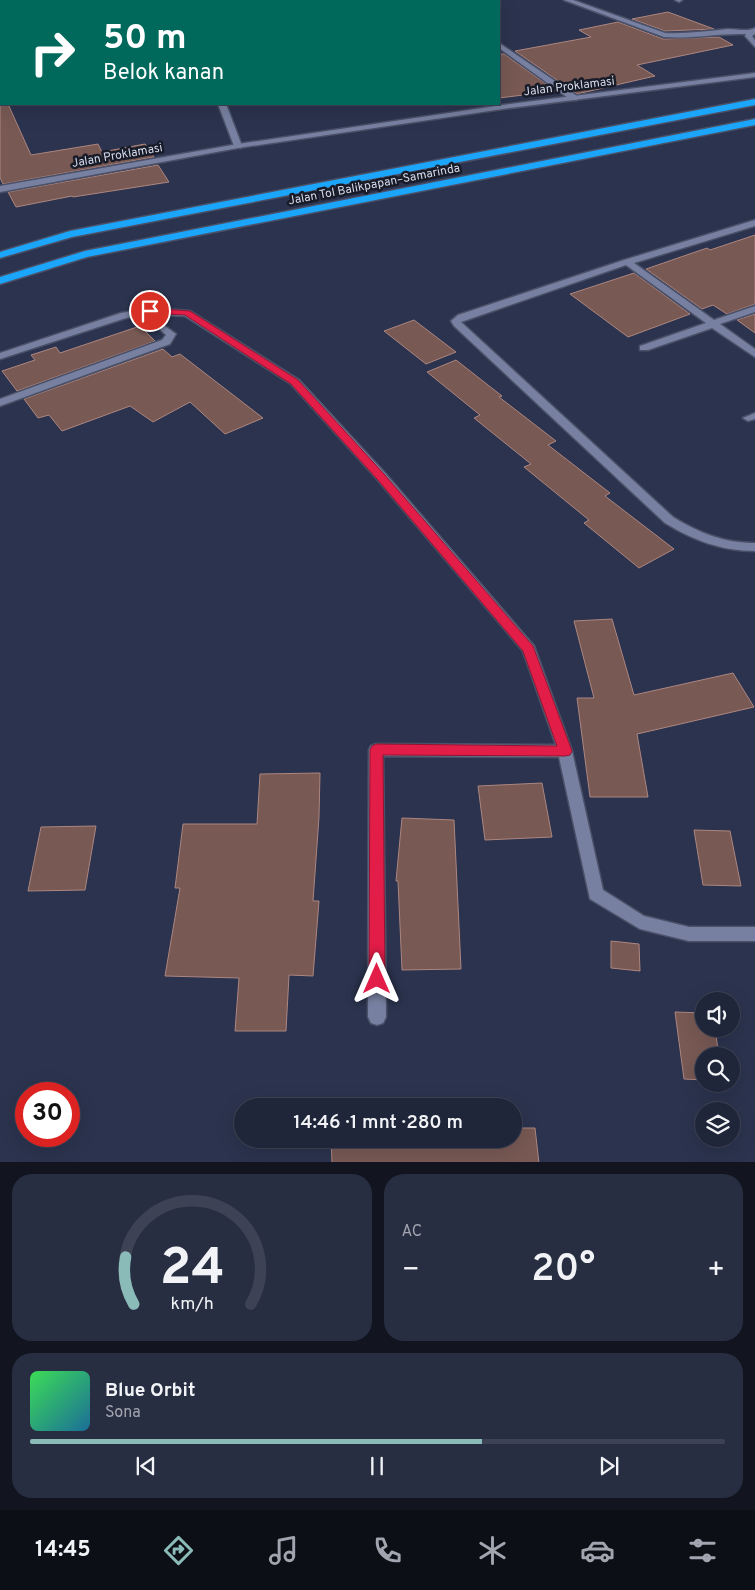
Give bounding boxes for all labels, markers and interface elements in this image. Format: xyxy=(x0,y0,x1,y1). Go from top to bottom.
text: 50 m xyxy=(103,17,187,61)
icon: right xyxy=(20,20,85,85)
text: Belok kanan xyxy=(103,60,224,87)
street label: Jalan Proklamasi xyxy=(523,73,616,101)
street label: Jalan Proklamasi xyxy=(71,140,164,172)
street label: Jalan Tol Balikpapan–Samarinda xyxy=(287,160,461,209)
pin xyxy=(129,290,171,332)
icon: arrive xyxy=(136,297,164,325)
position arrow xyxy=(350,952,402,1004)
map controls xyxy=(695,992,740,1147)
button: sound xyxy=(695,992,740,1037)
button: search xyxy=(695,1047,740,1092)
speed limit sign: 30 xyxy=(15,1082,80,1147)
button: layers xyxy=(695,1102,740,1147)
text: 14:46 · 1 mnt · 280 m xyxy=(293,1111,463,1135)
text: AC xyxy=(402,1222,422,1242)
text: 24 xyxy=(159,1237,224,1303)
text: 20° xyxy=(531,1246,595,1295)
text: − xyxy=(402,1253,420,1289)
text: + xyxy=(707,1253,725,1289)
text: km/h xyxy=(170,1293,213,1316)
text: Blue Orbit xyxy=(105,1379,195,1403)
text: Sona xyxy=(105,1403,141,1423)
icon: previous xyxy=(132,1452,160,1480)
icon: pause xyxy=(363,1452,391,1480)
icon: next xyxy=(595,1452,623,1480)
icon: directions xyxy=(161,1533,196,1568)
icon: music xyxy=(266,1533,301,1568)
icon: phone xyxy=(370,1533,405,1568)
icon: climate xyxy=(475,1533,510,1568)
icon: car xyxy=(580,1533,615,1568)
icon: filters xyxy=(685,1533,720,1568)
text: 14:45 xyxy=(35,1537,91,1564)

